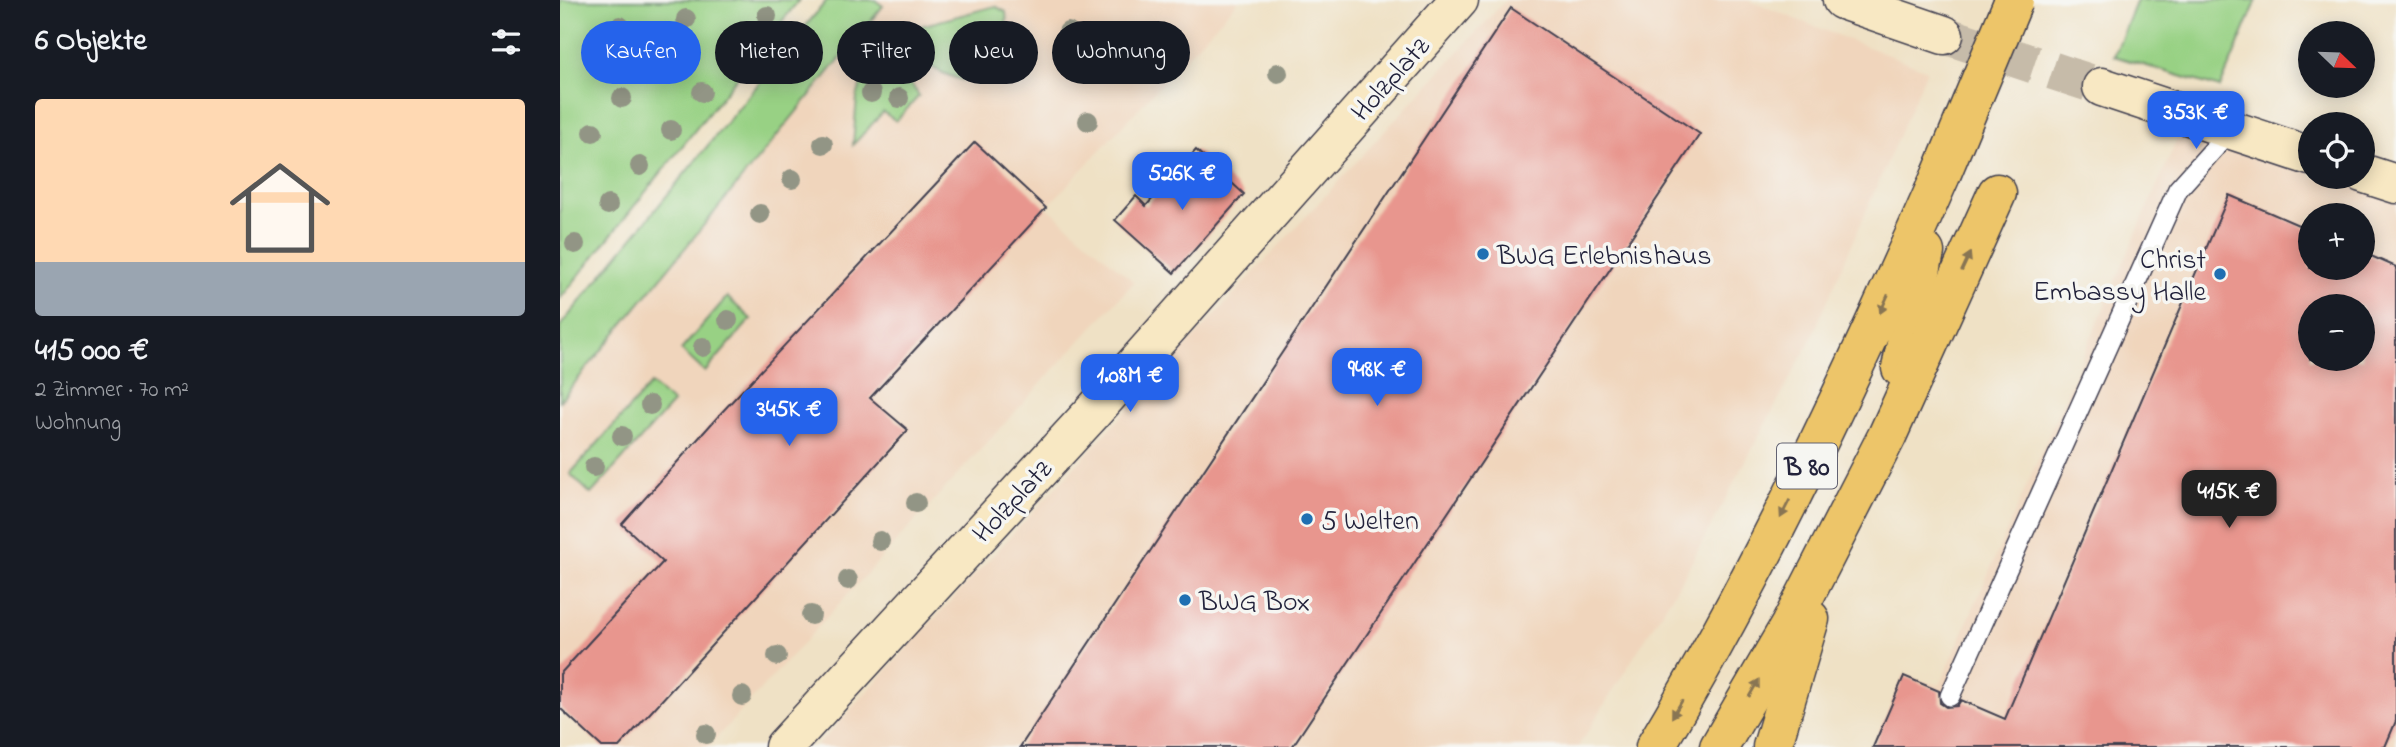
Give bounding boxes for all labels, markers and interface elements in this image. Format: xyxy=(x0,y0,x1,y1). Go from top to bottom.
text: 6 Objekte xyxy=(35,20,147,64)
chip: Kaufen xyxy=(581,21,701,84)
chip: Mieten xyxy=(715,21,823,84)
chip: Filter xyxy=(837,21,935,84)
chip: Neu xyxy=(949,21,1038,84)
chip: Wohnung xyxy=(1052,21,1190,84)
north arrow xyxy=(2298,21,2375,98)
map controls xyxy=(2298,21,2375,371)
icon: filters xyxy=(487,23,525,61)
street label: Holzplatz xyxy=(1342,29,1441,132)
pin: 353K € xyxy=(2139,92,2253,151)
text: 353K € xyxy=(2163,97,2229,130)
button: locate xyxy=(2298,112,2375,189)
icon: home xyxy=(217,145,343,271)
pin: 526K € xyxy=(1125,152,1239,212)
text: 526K € xyxy=(1148,158,1216,191)
button: + xyxy=(2298,203,2375,280)
place label: BWG Erlebnishaus xyxy=(1496,237,1711,278)
place label: Christ Embassy Halle xyxy=(2033,241,2206,314)
marker: BWG Erlebnishaus xyxy=(1475,246,1491,262)
one-way arrow xyxy=(1960,252,1972,272)
marker: Christ Embassy Halle xyxy=(2212,266,2228,282)
one-way arrow xyxy=(1878,294,1889,315)
button: − xyxy=(2298,294,2375,371)
text: 415 000 € xyxy=(35,330,149,374)
pin: 948K € xyxy=(1320,348,1434,408)
pin: 1.08M € xyxy=(1065,354,1195,414)
text: 948K € xyxy=(1348,354,1406,387)
text: 1.08M € xyxy=(1097,360,1163,393)
text: 2 Zimmer · 70 m² xyxy=(35,374,189,407)
pin: 345K € xyxy=(732,388,846,448)
text: 345K € xyxy=(756,394,822,427)
text: Wohnung xyxy=(35,407,121,440)
road number: B 80 xyxy=(1777,444,1837,488)
street label: Holzplatz xyxy=(964,451,1063,554)
pin: 415K € xyxy=(2172,470,2286,530)
text: 415K € xyxy=(2198,476,2260,509)
one-way arrow xyxy=(1780,499,1791,519)
place label: 5 Welten xyxy=(1321,502,1419,543)
marker: 5 Welten xyxy=(1299,511,1315,527)
place label: BWG Box xyxy=(1198,583,1310,624)
marker: BWG Box xyxy=(1177,592,1193,608)
one-way arrow xyxy=(1747,678,1759,698)
one-way arrow xyxy=(1671,700,1684,719)

